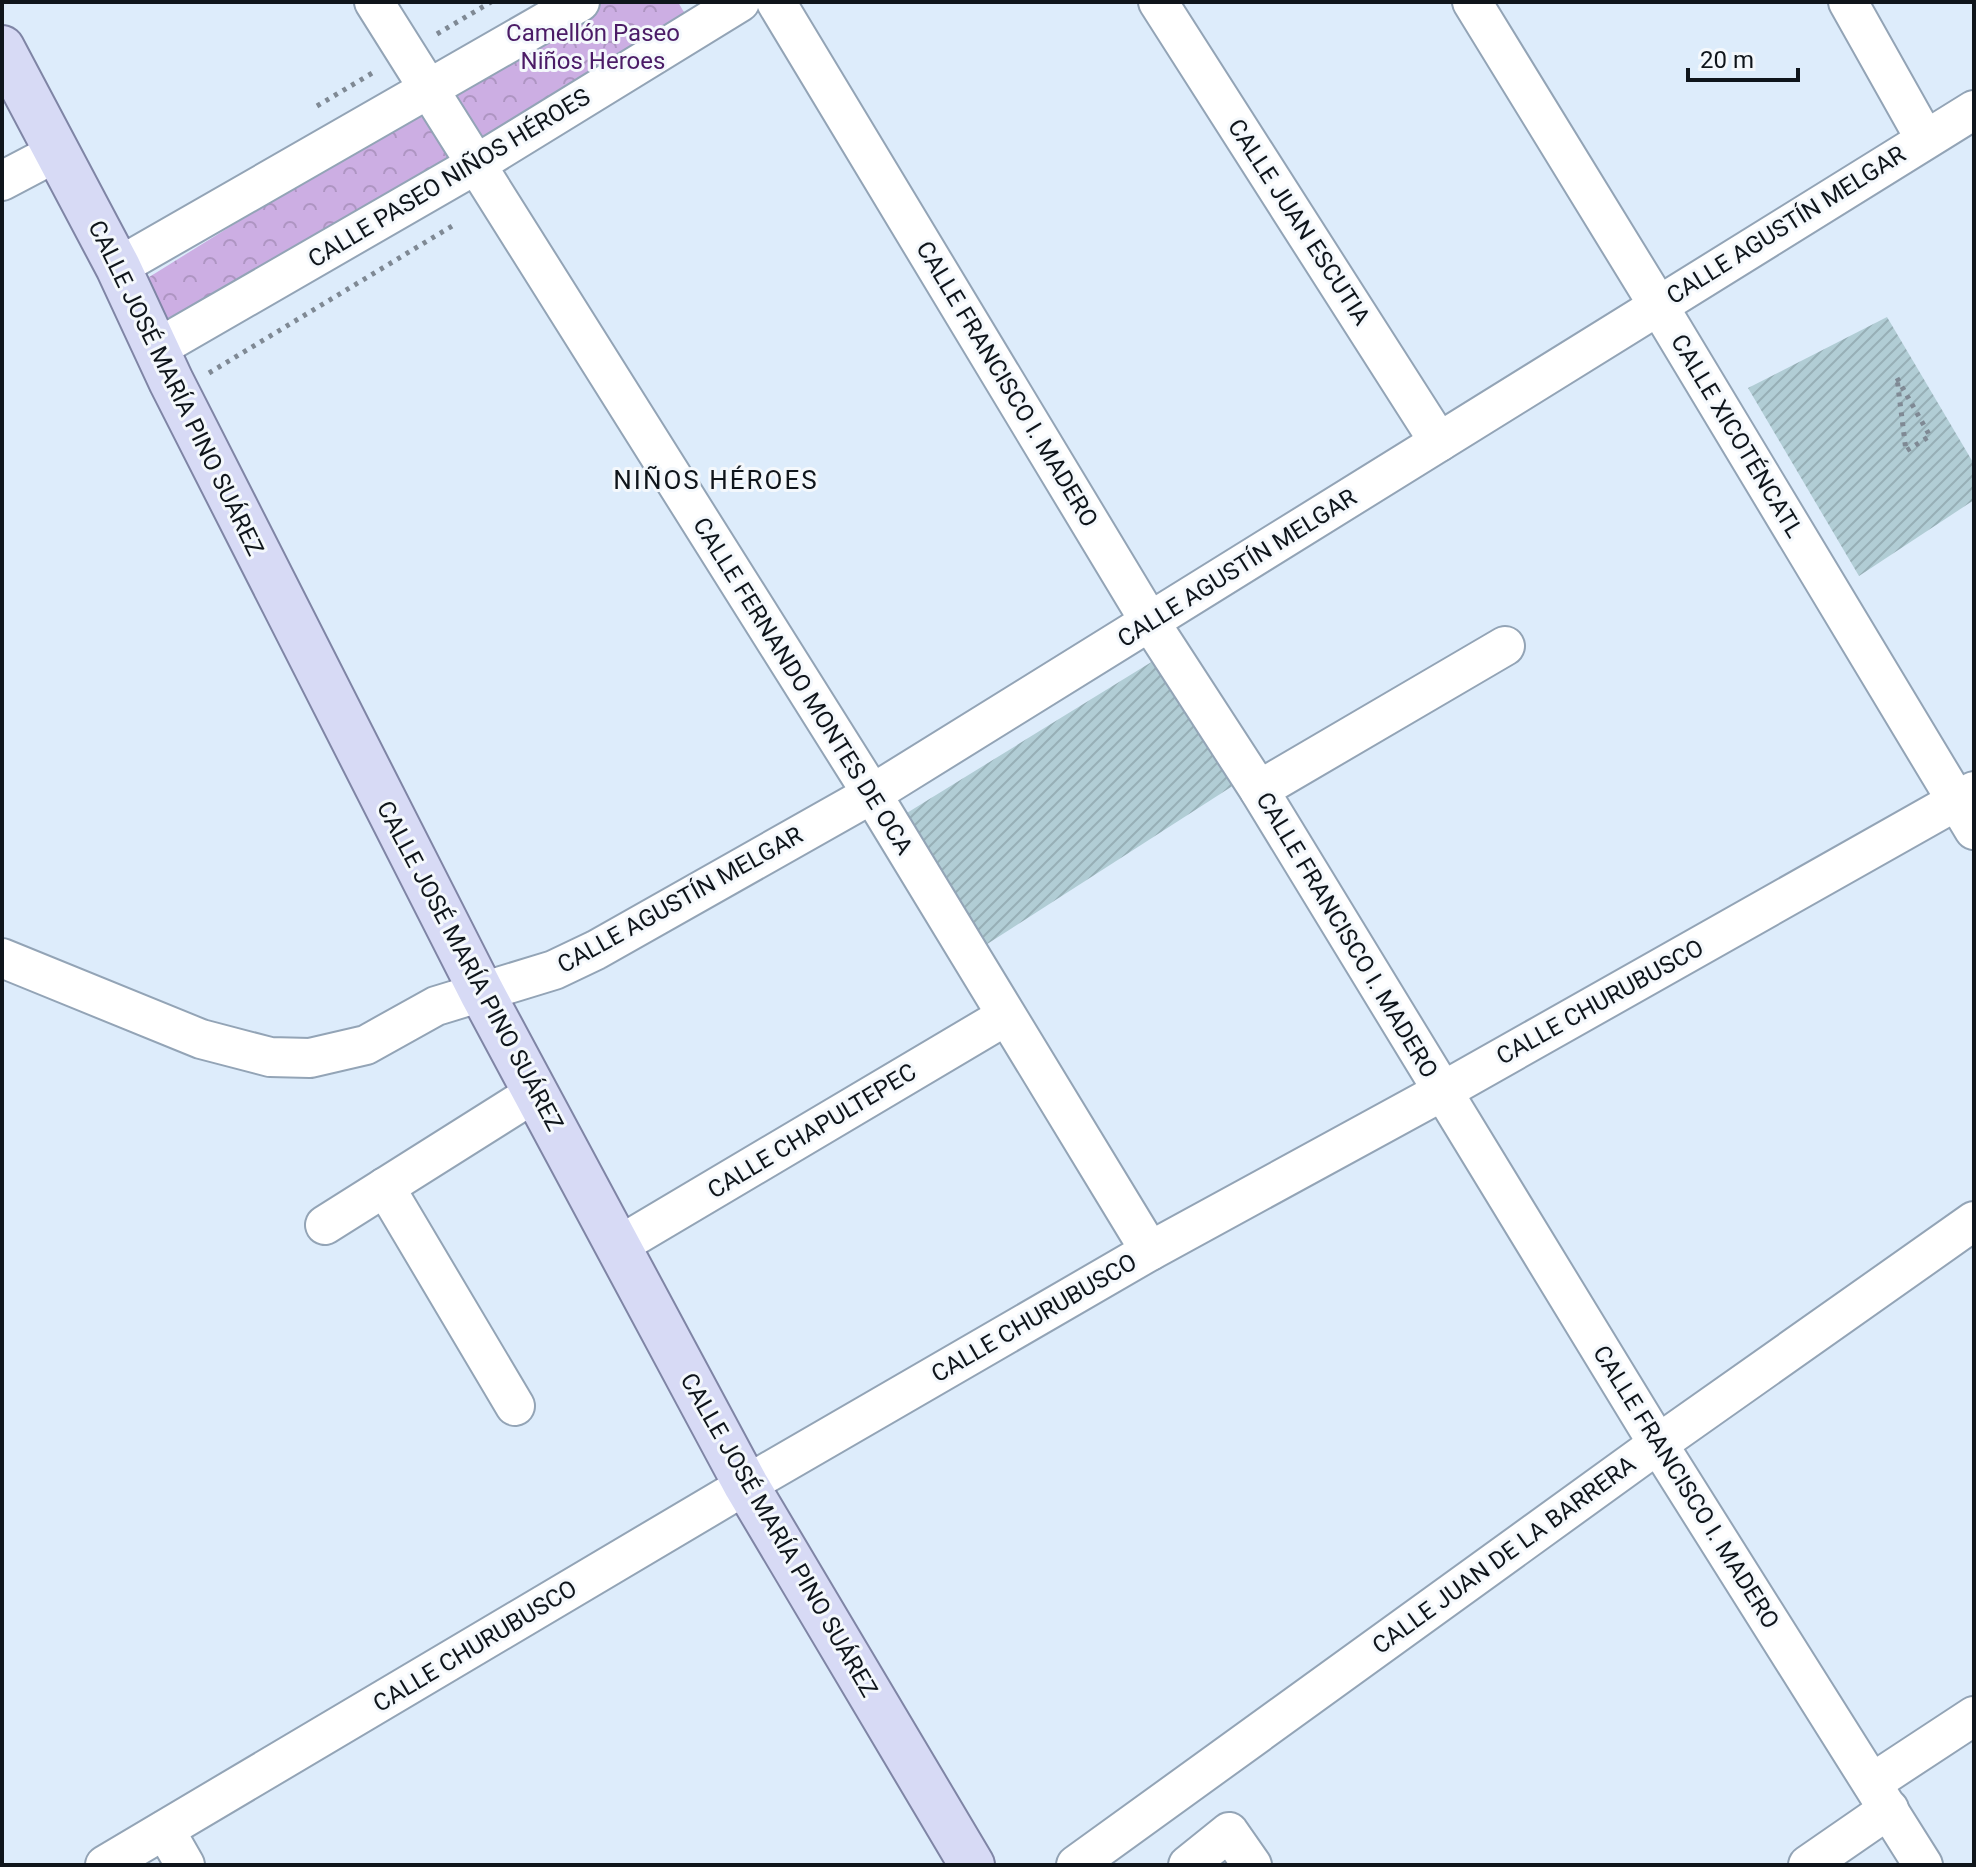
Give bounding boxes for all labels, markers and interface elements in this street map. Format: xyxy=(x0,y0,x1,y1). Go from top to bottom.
park label: Camellón Paseo Niños Heroes xyxy=(506,19,680,75)
scale bar xyxy=(1688,32,1798,82)
text: 20 m xyxy=(1700,46,1754,74)
street label: CALLE PASEO NIÑOS HÉROES xyxy=(303,83,595,273)
street label: CALLE JUAN ESCUTIA xyxy=(1222,114,1376,330)
street label: CALLE AGUSTÍN MELGAR xyxy=(1662,140,1911,310)
street label: CALLE JOSÉ MARÍA PINO SUÁREZ xyxy=(82,216,270,560)
street label: CALLE FRANCISCO I. MADERO xyxy=(910,236,1104,532)
street label: CALLE XICOTÉNCATL xyxy=(1665,329,1809,543)
district label: NIÑOS HÉROES xyxy=(613,465,819,495)
street label: CALLE AGUSTÍN MELGAR xyxy=(1113,483,1362,653)
street label: CALLE FERNANDO MONTES DE OCA xyxy=(687,512,919,860)
street label: CALLE FRANCISCO I. MADERO xyxy=(1250,787,1444,1083)
street label: CALLE JOSÉ MARÍA PINO SUÁREZ xyxy=(371,796,569,1136)
street label: CALLE AGUSTÍN MELGAR xyxy=(553,821,808,979)
street label: CALLE CHURUBUSCO xyxy=(1492,933,1708,1071)
street label: CALLE CHAPULTEPEC xyxy=(703,1058,921,1204)
street label: CALLE CHURUBUSCO xyxy=(926,1248,1142,1388)
street label: CALLE FRANCISCO I. MADERO xyxy=(1587,1340,1785,1634)
street label: CALLE JOSÉ MARÍA PINO SUÁREZ xyxy=(674,1368,884,1702)
street label: CALLE JUAN DE LA BARRERA xyxy=(1367,1450,1641,1660)
street label: CALLE CHURUBUSCO xyxy=(368,1574,582,1718)

